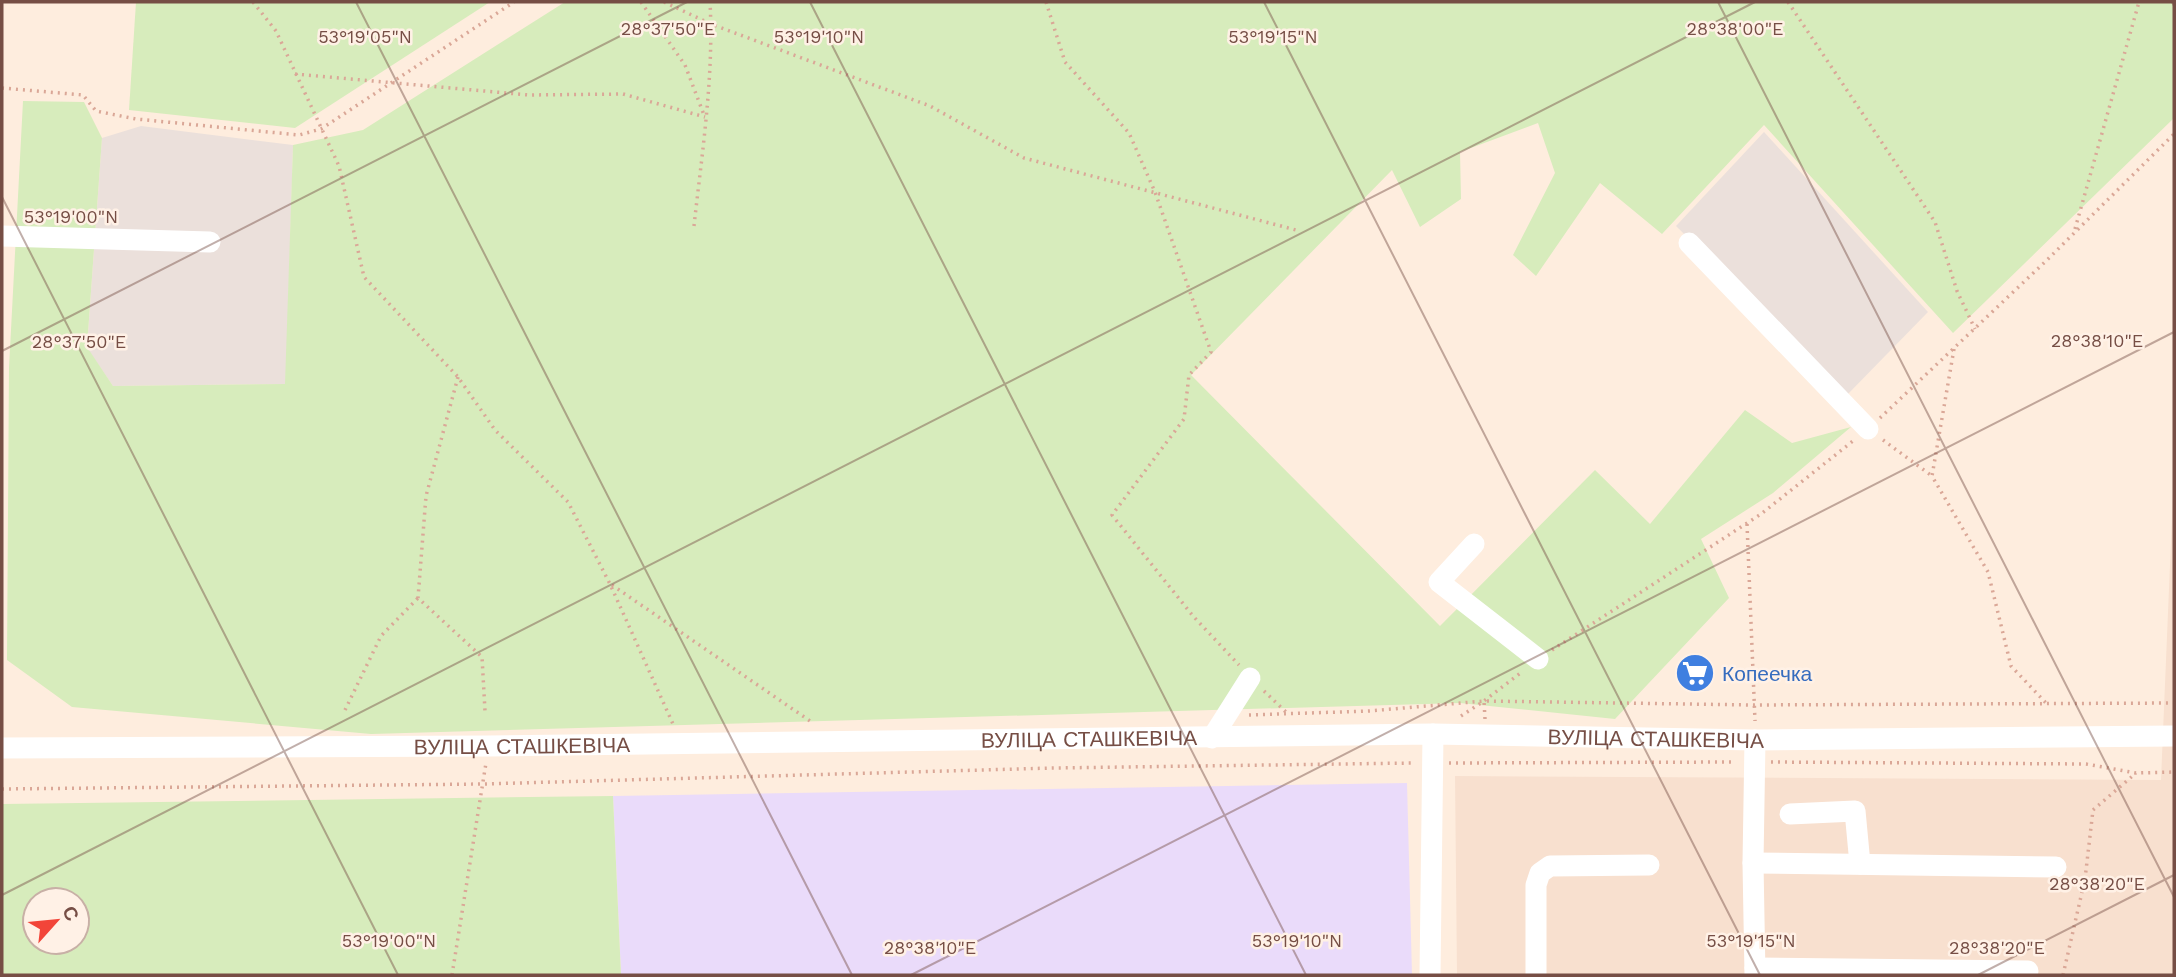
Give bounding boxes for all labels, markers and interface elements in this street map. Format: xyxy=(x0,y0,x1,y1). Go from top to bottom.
text: 28°37'50"E xyxy=(621,18,715,39)
text: 28°38'00"E xyxy=(1687,18,1783,39)
text: 53°19'05"N xyxy=(318,26,412,47)
text: 53°19'10"N xyxy=(774,26,864,47)
text: 53°19'15"N xyxy=(1228,26,1318,47)
text: 53°19'00"N xyxy=(24,206,118,227)
text: 28°38'10"E xyxy=(2051,330,2143,351)
text: 28°37'50"E xyxy=(32,331,126,352)
supermarket icon: Копеечка xyxy=(1674,652,1716,694)
place label: Копеечка xyxy=(1722,661,1813,686)
street label: ВУЛІЦА СТАШКЕВІЧА xyxy=(981,724,1197,752)
street label: ВУЛІЦА СТАШКЕВІЧА xyxy=(1548,724,1764,753)
street label: ВУЛІЦА СТАШКЕВІЧА xyxy=(414,732,630,759)
text: 28°38'20"E xyxy=(2049,873,2145,894)
north arrow xyxy=(21,886,91,956)
text: С xyxy=(57,902,84,925)
text: 53°19'00"N xyxy=(342,930,436,951)
text: 53°19'10"N xyxy=(1252,930,1342,951)
text: 53°19'15"N xyxy=(1706,930,1796,951)
text: 28°38'10"E xyxy=(884,937,976,958)
text: 28°38'20"E xyxy=(1949,937,2045,958)

